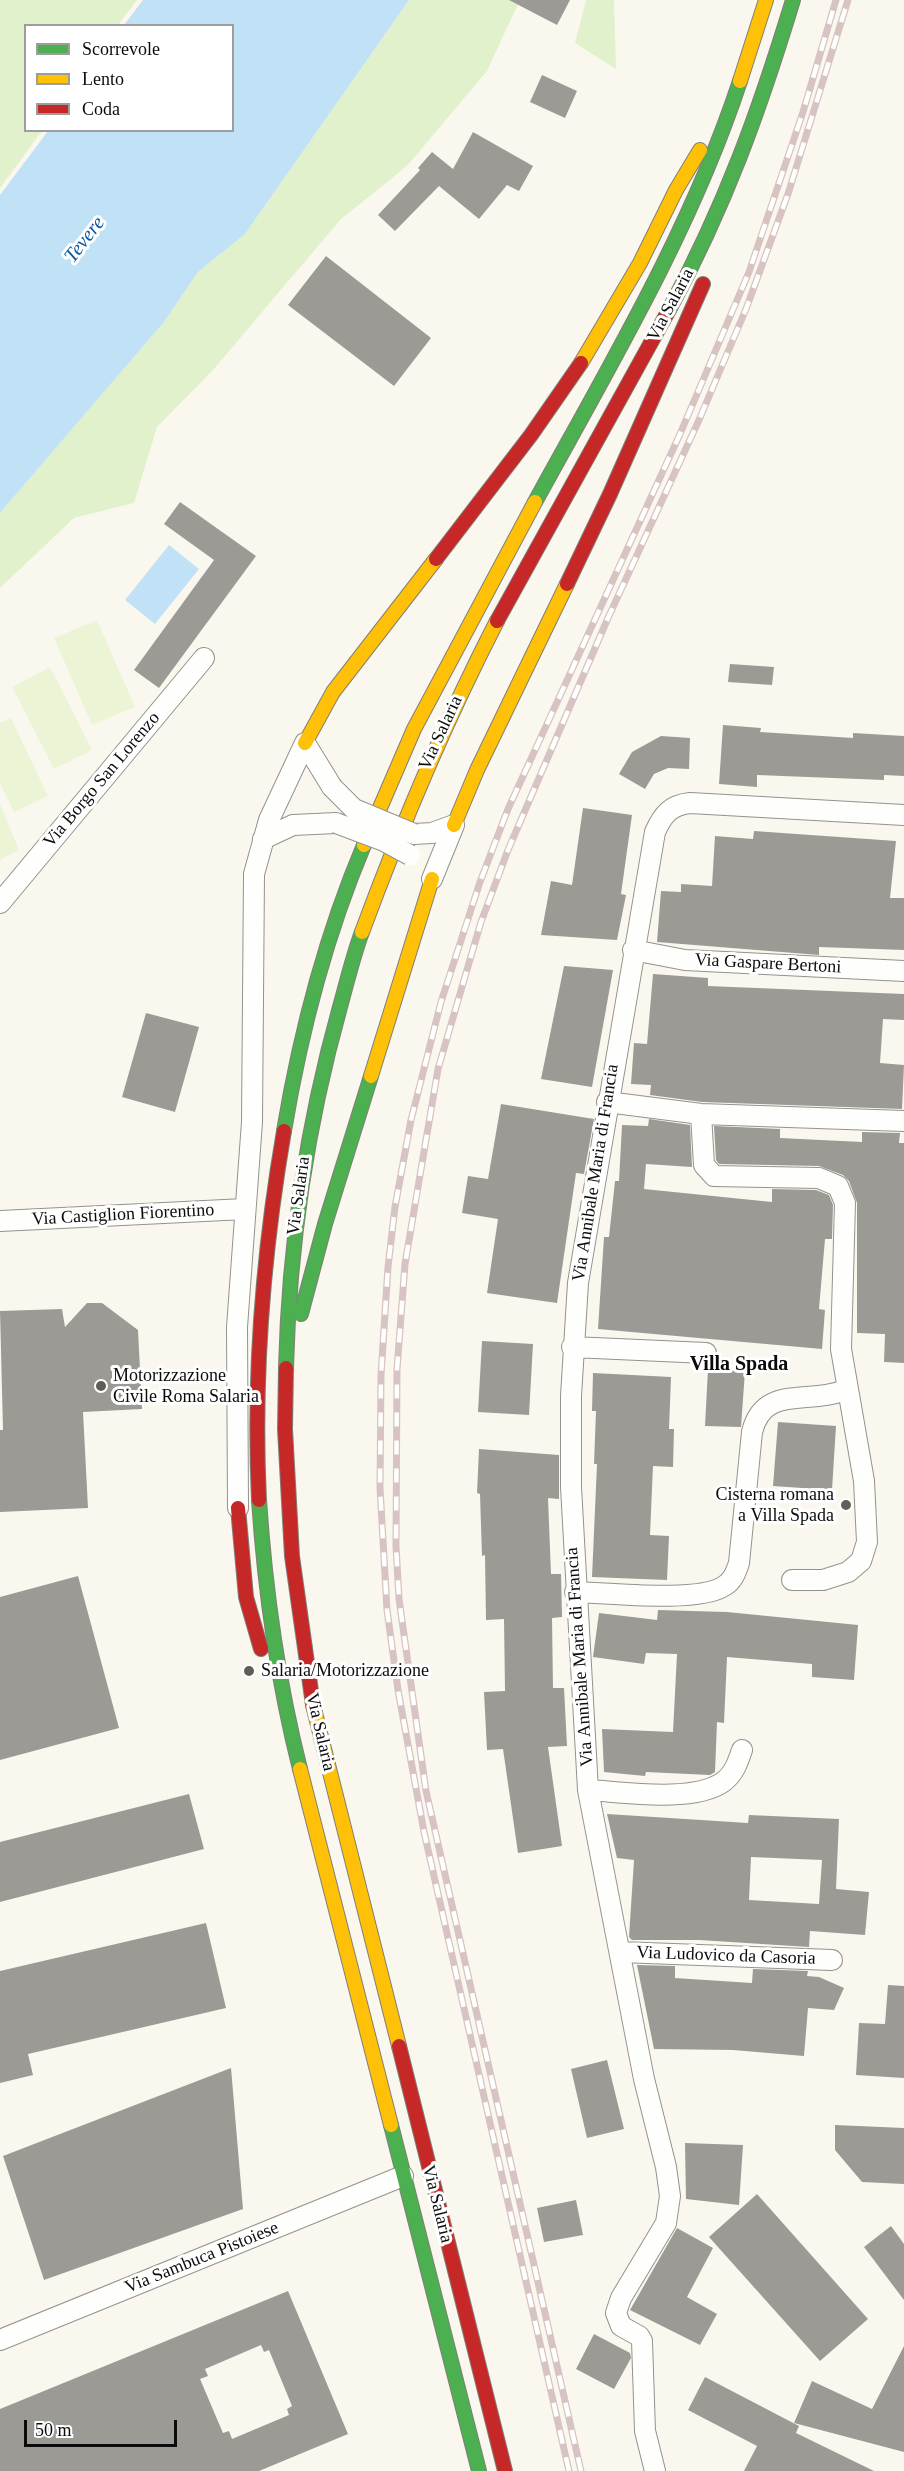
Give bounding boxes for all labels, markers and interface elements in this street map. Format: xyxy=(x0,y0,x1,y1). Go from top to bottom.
legend xyxy=(24,24,234,132)
text: Scorrevole xyxy=(82,39,160,59)
text: Lento xyxy=(82,69,124,89)
text: Coda xyxy=(82,99,120,119)
water label: Tevere xyxy=(60,212,110,268)
street label: Via Salaria xyxy=(643,265,699,345)
street label: Via Salaria xyxy=(414,692,468,774)
street label: Via Borgo San Lorenzo xyxy=(39,708,165,852)
street label: Via Gaspare Bertoni xyxy=(694,949,842,979)
street label: Via Annibale Maria di Francia xyxy=(568,1063,624,1283)
street label: Via Salaria xyxy=(283,1155,315,1237)
street label: Via Castiglion Fiorentino xyxy=(31,1199,215,1231)
district label: Villa Spada xyxy=(690,1353,788,1377)
place label: Motorizzazione Civile Roma Salaria xyxy=(113,1365,259,1408)
marker: Motorizzazione Civile Roma Salaria xyxy=(94,1379,108,1393)
place label: Cisterna romana a Villa Spada xyxy=(716,1484,834,1526)
marker: Cisterna romana a Villa Spada xyxy=(839,1498,853,1512)
street label: Via Annibale Maria di Francia xyxy=(562,1547,598,1767)
place label: Salaria/Motorizzazione xyxy=(261,1660,429,1682)
marker: Salaria/Motorizzazione xyxy=(242,1664,256,1678)
street label: Via Salaria xyxy=(301,1691,339,1773)
street label: Via Ludovico da Casoria xyxy=(636,1942,816,1970)
street label: Via Salaria xyxy=(417,2163,457,2245)
street label: Via Sambuca Pistoiese xyxy=(122,2217,282,2299)
scale bar xyxy=(27,2408,180,2446)
text: 50 m xyxy=(35,2420,72,2440)

